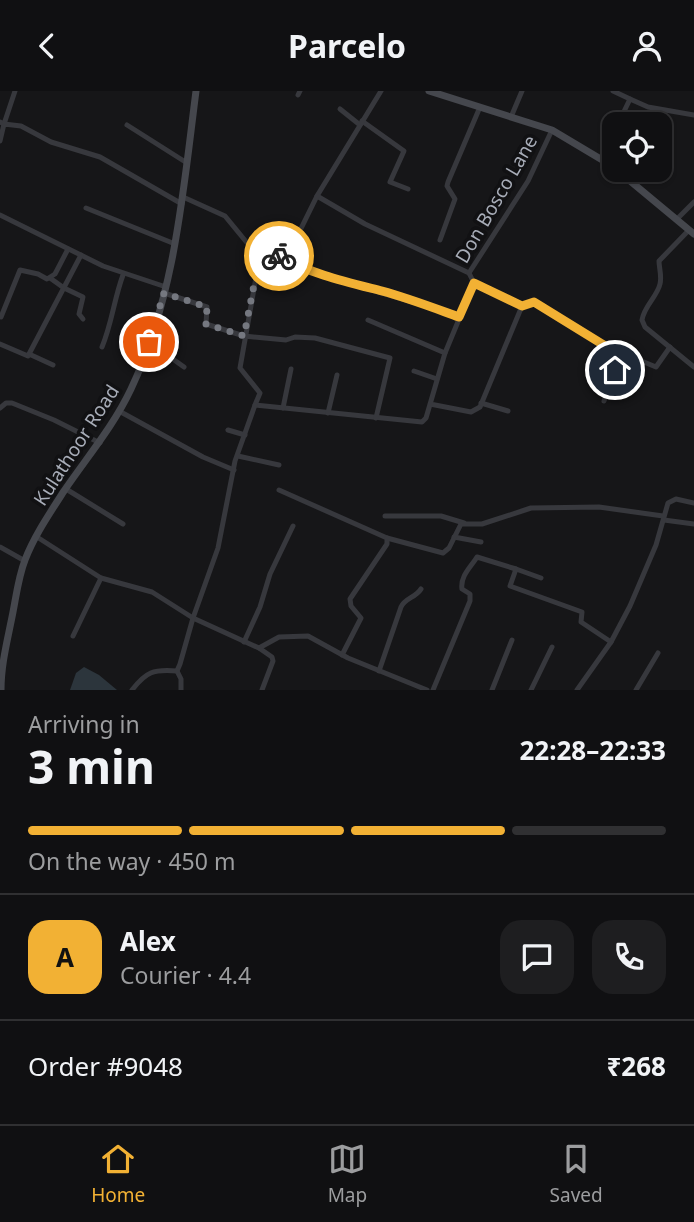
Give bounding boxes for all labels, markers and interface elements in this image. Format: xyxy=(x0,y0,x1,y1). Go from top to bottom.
text: Parcelo xyxy=(288,24,406,67)
icon: back xyxy=(28,27,66,65)
icon: person xyxy=(628,27,666,65)
map controls xyxy=(602,112,672,182)
button: locate xyxy=(602,112,672,182)
street label: Don Bosco Lane xyxy=(449,130,543,268)
courier xyxy=(244,221,314,291)
icon: bike xyxy=(260,237,298,275)
pin xyxy=(119,312,179,372)
icon: bag xyxy=(130,323,168,361)
pin xyxy=(585,340,645,400)
icon: home xyxy=(596,351,634,389)
street label: Kulathoor Road xyxy=(27,380,125,510)
text: Arriving in xyxy=(28,708,140,740)
text: 22:28–22:33 xyxy=(519,732,666,768)
text: 3 min xyxy=(28,735,155,797)
text: On the way · 450 m xyxy=(28,845,235,877)
button: chat xyxy=(500,920,574,994)
button: phone xyxy=(592,920,666,994)
text: Alex xyxy=(120,923,176,959)
text: A xyxy=(56,939,74,975)
text: Courier · 4.4 xyxy=(120,959,251,991)
text: Order #9048 xyxy=(28,1048,183,1084)
text: ₹268 xyxy=(607,1048,666,1084)
tab: Home xyxy=(91,1140,145,1208)
tab: Map xyxy=(328,1140,367,1208)
tab: Saved xyxy=(550,1140,603,1208)

